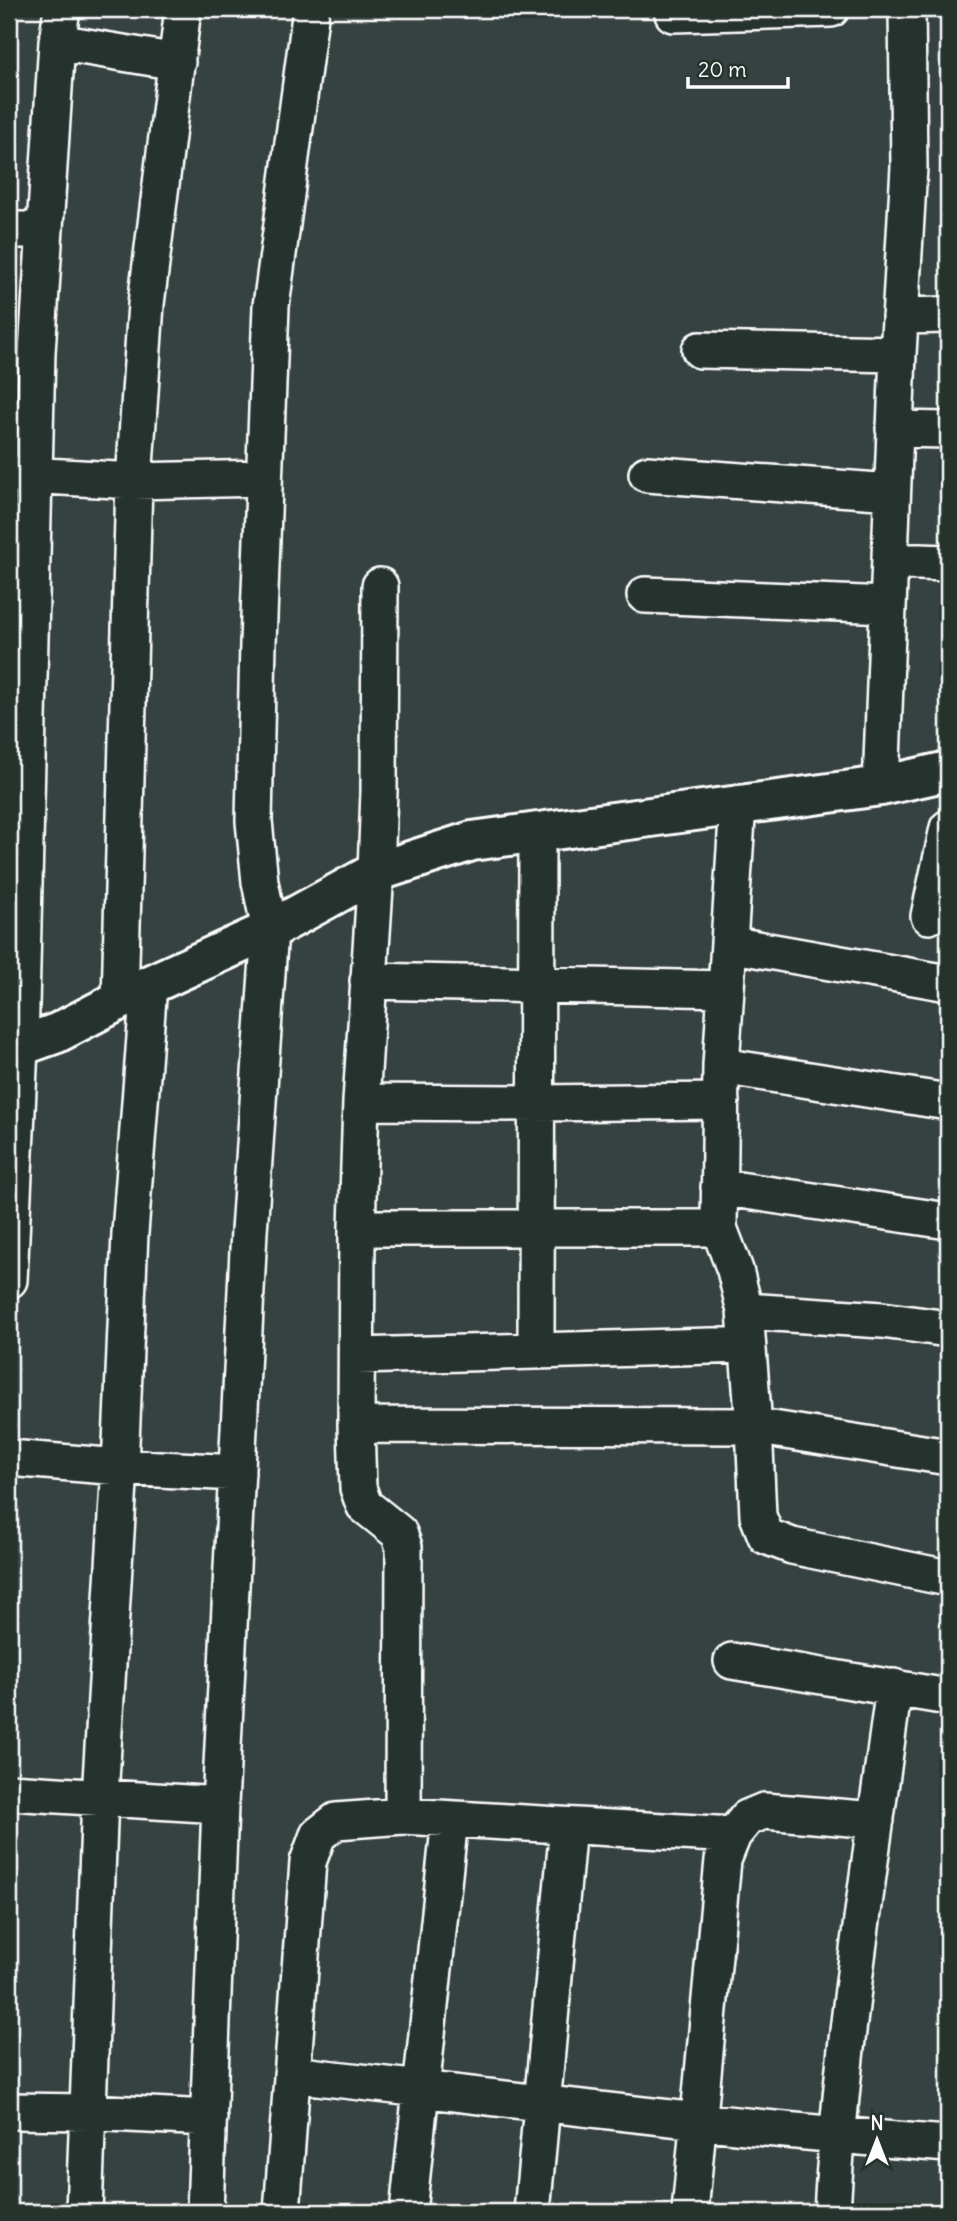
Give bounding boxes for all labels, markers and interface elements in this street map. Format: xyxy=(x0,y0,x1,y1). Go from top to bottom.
scale bar xyxy=(688,46,787,90)
text: 20 m xyxy=(698,56,747,83)
north arrow xyxy=(842,2106,912,2176)
text: N xyxy=(870,2111,884,2135)

